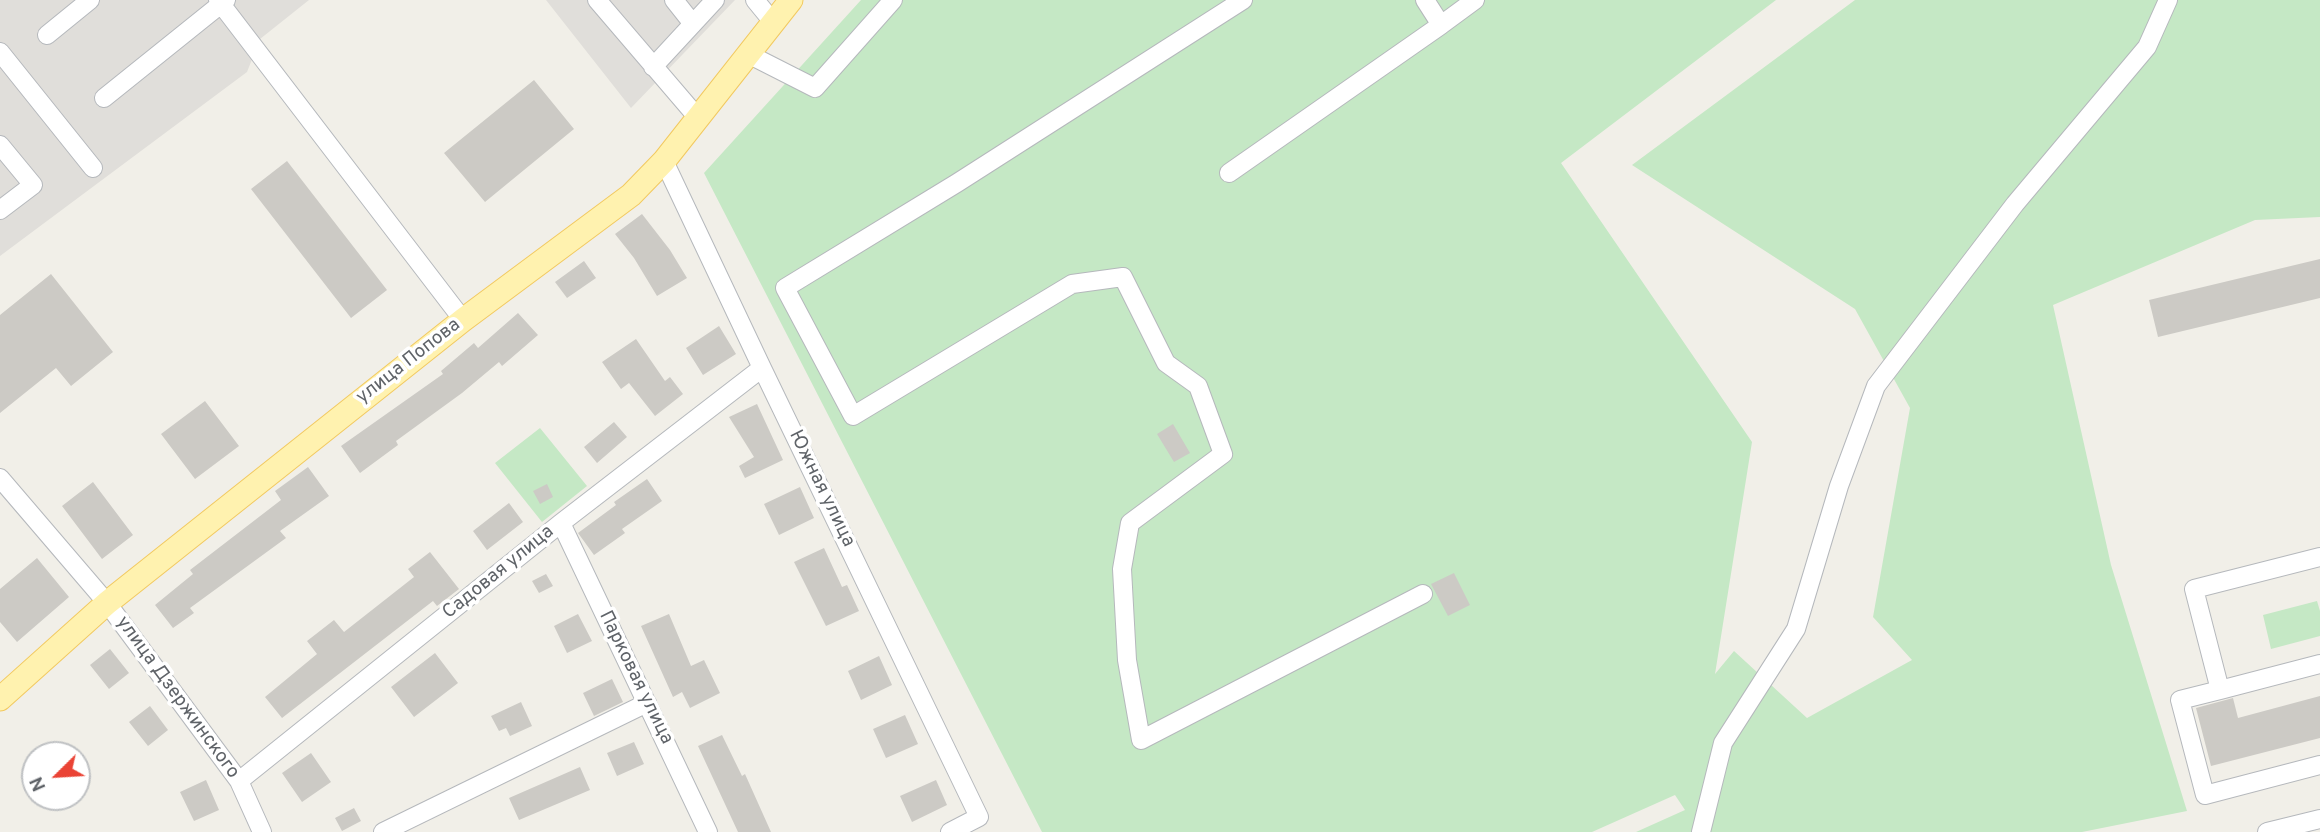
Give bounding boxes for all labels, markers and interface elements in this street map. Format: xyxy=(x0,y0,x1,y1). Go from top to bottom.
street label: улица Попова xyxy=(352,314,466,410)
street label: Южная улица xyxy=(783,427,859,551)
street label: Садовая улица xyxy=(439,521,559,625)
street label: Парковая улица xyxy=(593,608,677,748)
street label: улица Дзержинского xyxy=(110,612,244,784)
north arrow xyxy=(21,741,91,811)
text: N xyxy=(25,773,52,795)

